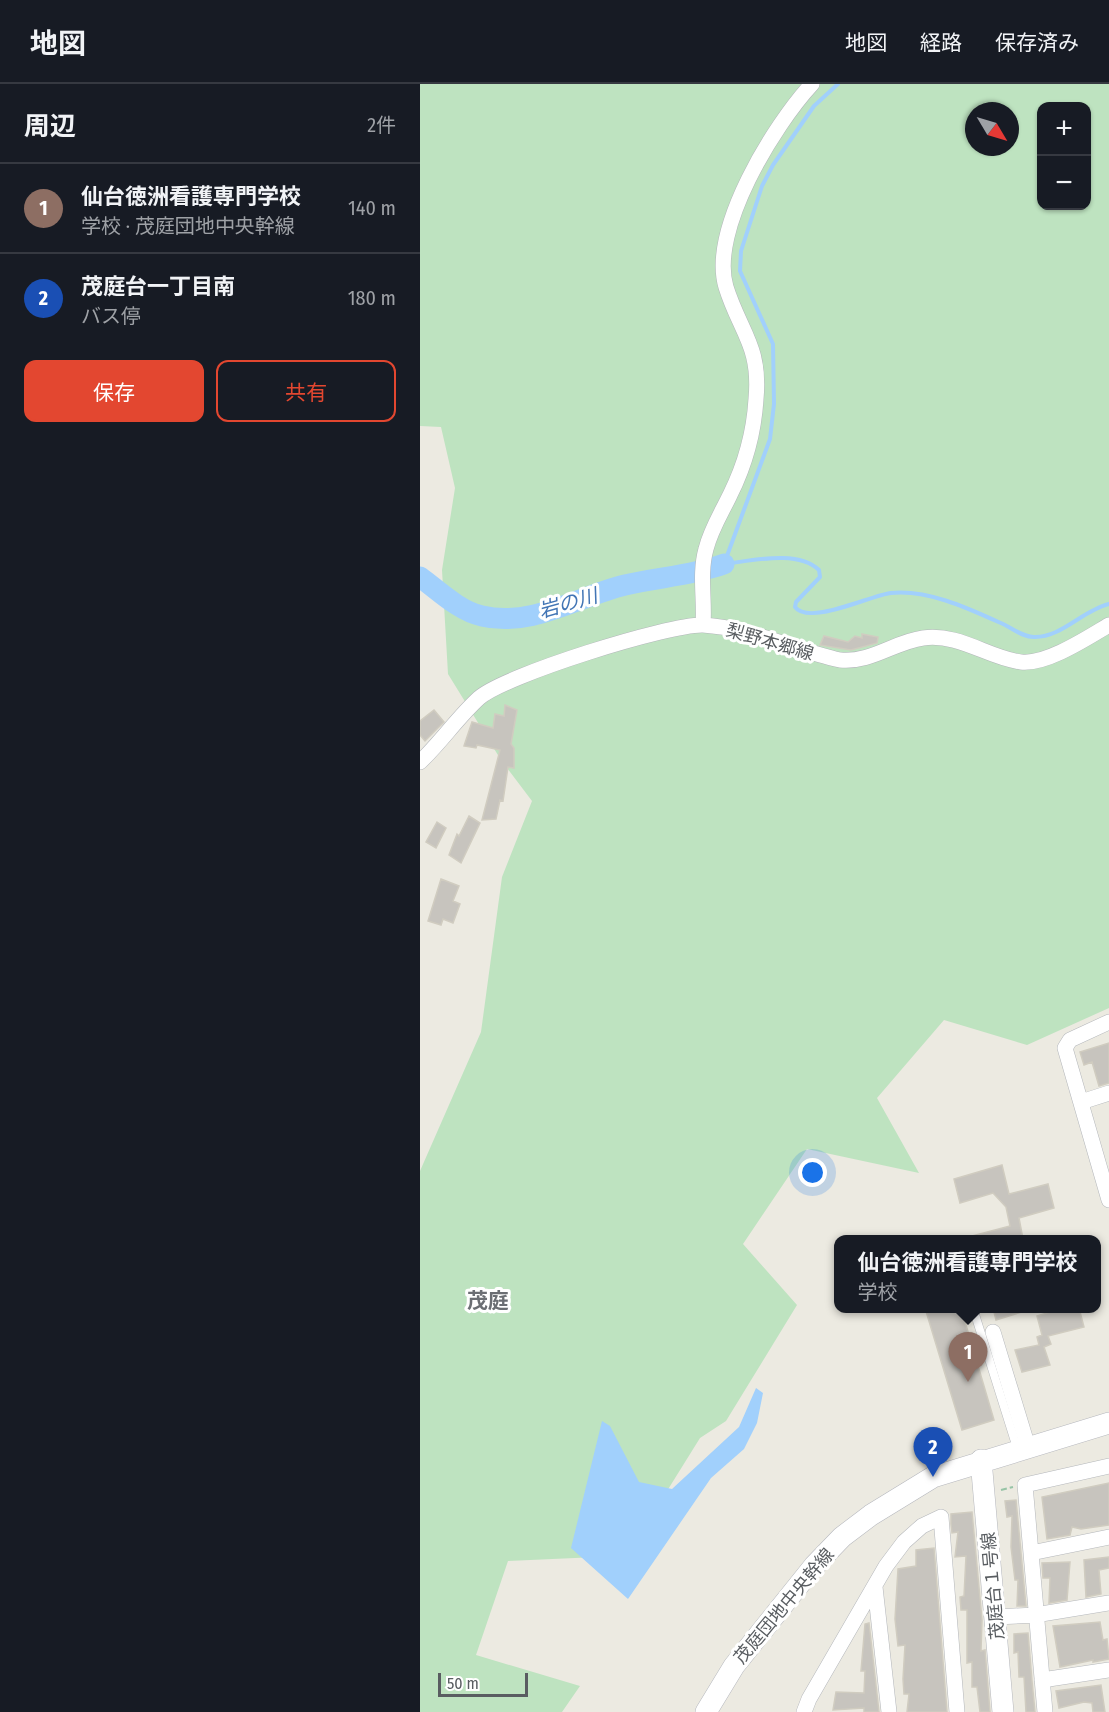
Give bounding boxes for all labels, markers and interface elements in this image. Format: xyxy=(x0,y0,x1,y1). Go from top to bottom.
text: 地図 xyxy=(30,27,86,60)
text: 地図 xyxy=(845,30,887,56)
text: 経路 xyxy=(920,30,962,56)
text: 保存済み xyxy=(995,30,1079,56)
north arrow xyxy=(965,102,1019,156)
map controls xyxy=(1037,102,1091,210)
button: + xyxy=(1037,102,1091,156)
text: 周辺 xyxy=(24,111,76,142)
text: 2件 xyxy=(367,113,396,137)
button: − xyxy=(1037,156,1091,210)
text: 仙台徳洲看護専門学校 xyxy=(81,183,301,210)
text: 1 xyxy=(39,196,48,220)
text: 140 m xyxy=(348,196,396,220)
text: 学校 · 茂庭団地中央幹線 xyxy=(81,214,295,238)
text: 茂庭台一丁目南 xyxy=(81,273,235,300)
text: 2 xyxy=(39,286,48,310)
text: 180 m xyxy=(348,286,396,310)
text: バス停 xyxy=(81,304,141,328)
button: 保存 xyxy=(24,360,204,422)
button: 共有 xyxy=(216,360,396,422)
water label: 岩の川 xyxy=(536,583,602,623)
street label: 梨野本郷線 xyxy=(724,619,816,665)
your location xyxy=(798,1158,827,1187)
popup xyxy=(834,1235,1101,1313)
text: 仙台徳洲看護専門学校 xyxy=(857,1249,1078,1276)
text: 学校 xyxy=(857,1280,897,1304)
district label: 茂庭 xyxy=(467,1288,509,1314)
pin: 1 xyxy=(948,1332,988,1382)
pin: 2 xyxy=(914,1428,952,1477)
street label: 茂庭台１号線 xyxy=(977,1531,1009,1641)
street label: 茂庭団地中央幹線 xyxy=(729,1544,839,1668)
scale bar xyxy=(438,1670,528,1698)
text: 50 m xyxy=(447,1674,479,1693)

